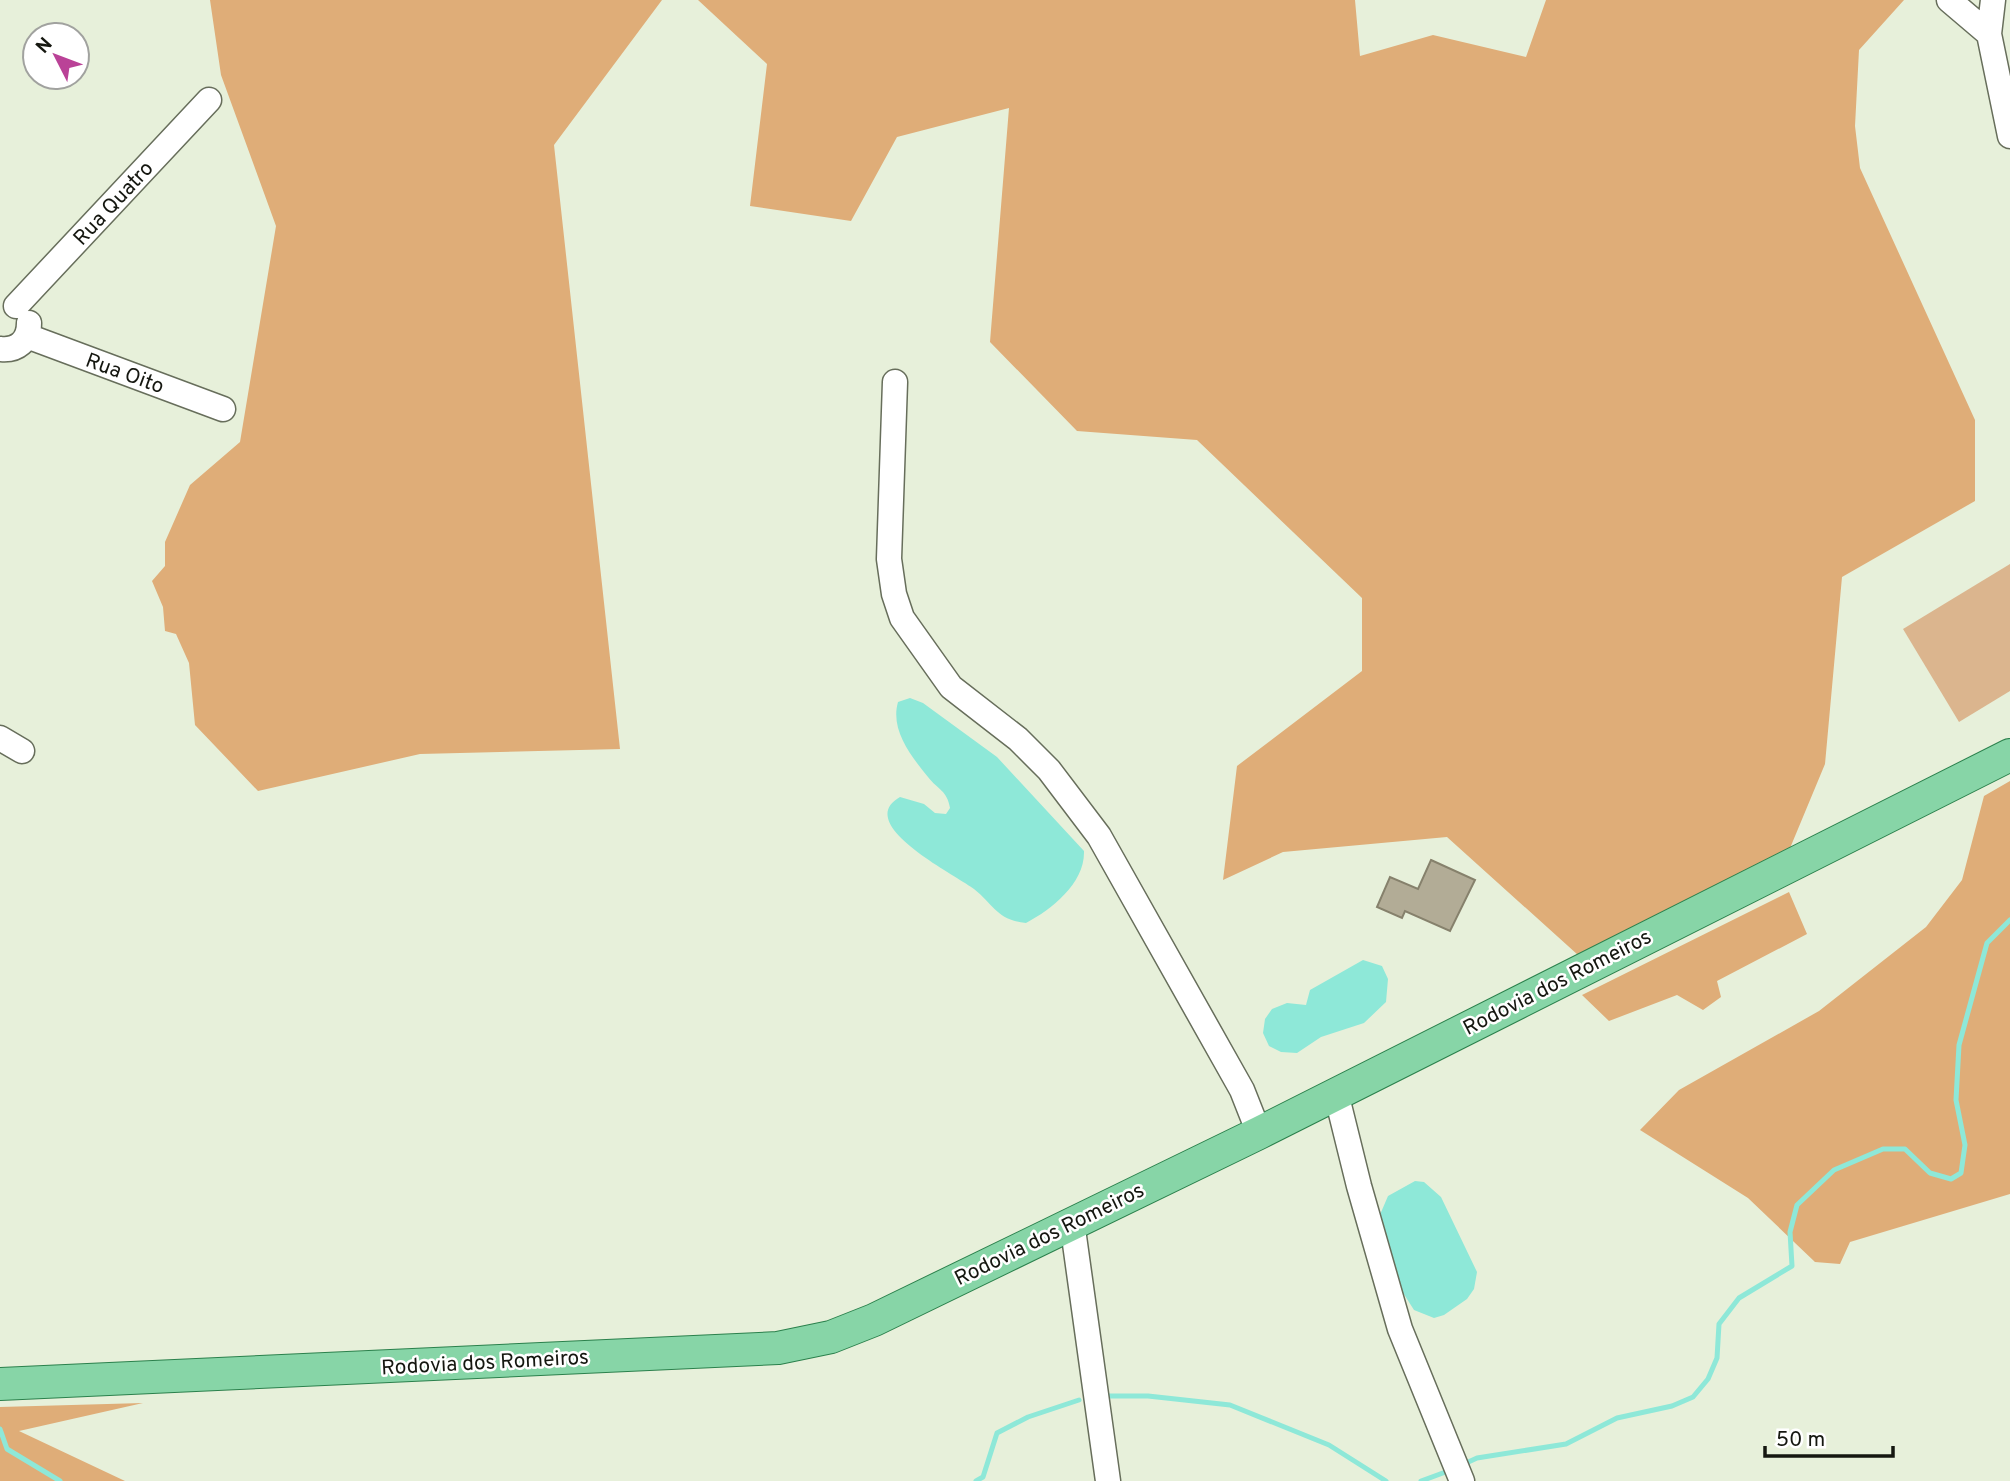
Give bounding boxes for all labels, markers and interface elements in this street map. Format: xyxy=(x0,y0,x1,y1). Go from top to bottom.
north arrow xyxy=(21,21,91,91)
text: N xyxy=(31,33,58,59)
street label: Rua Quatro xyxy=(68,156,160,252)
street label: Rua Oito xyxy=(81,348,167,401)
street label: Rodovia dos Romeiros xyxy=(1459,924,1656,1043)
street label: Rodovia dos Romeiros xyxy=(950,1178,1149,1293)
street label: Rodovia dos Romeiros xyxy=(381,1345,590,1382)
scale bar xyxy=(1765,1414,1893,1458)
text: 50 m xyxy=(1776,1427,1825,1454)

